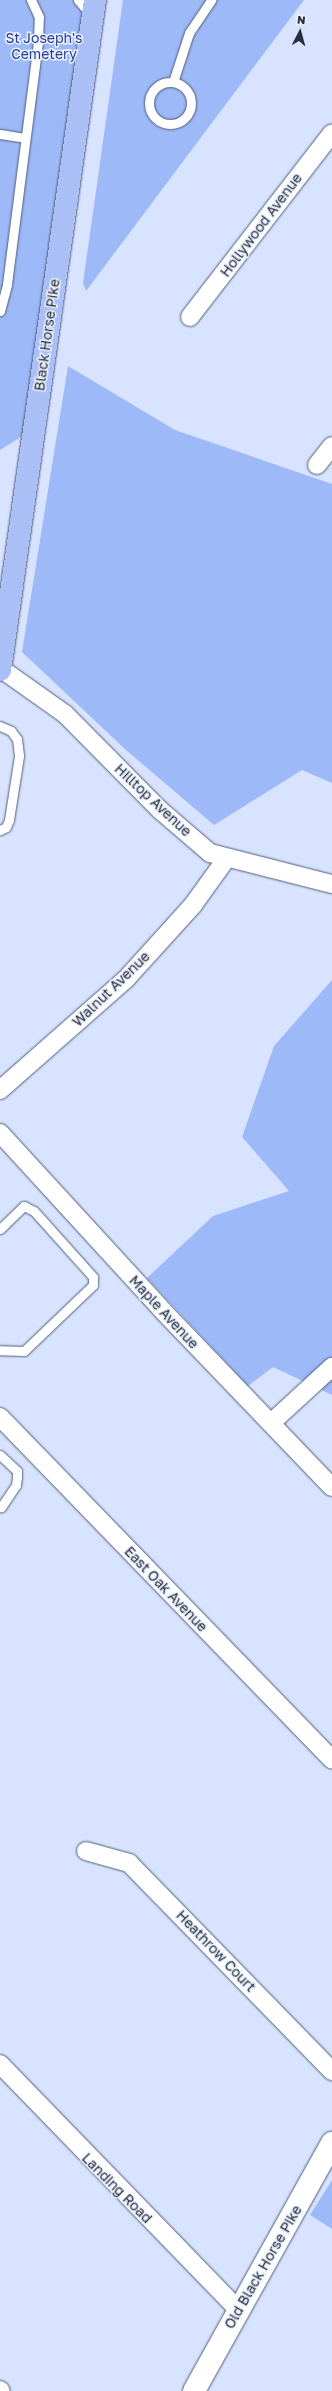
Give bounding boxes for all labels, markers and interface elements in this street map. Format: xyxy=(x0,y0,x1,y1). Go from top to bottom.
north arrow xyxy=(280,12,320,52)
text: N xyxy=(296,13,306,26)
park label: St Joseph's Cemetery xyxy=(5,30,83,62)
street label: Hollywood Avenue xyxy=(217,170,305,280)
street label: Black Horse Pike xyxy=(31,278,63,392)
street label: Hilltop Avenue xyxy=(111,760,195,840)
street label: Walnut Avenue xyxy=(69,948,153,1030)
street label: Maple Avenue xyxy=(126,1272,202,1352)
street label: East Oak Avenue xyxy=(121,1543,211,1635)
street label: Heathrow Court xyxy=(173,1907,259,1995)
street label: Landing Road xyxy=(79,2150,155,2226)
street label: Old Black Horse Pike xyxy=(221,2202,305,2332)

